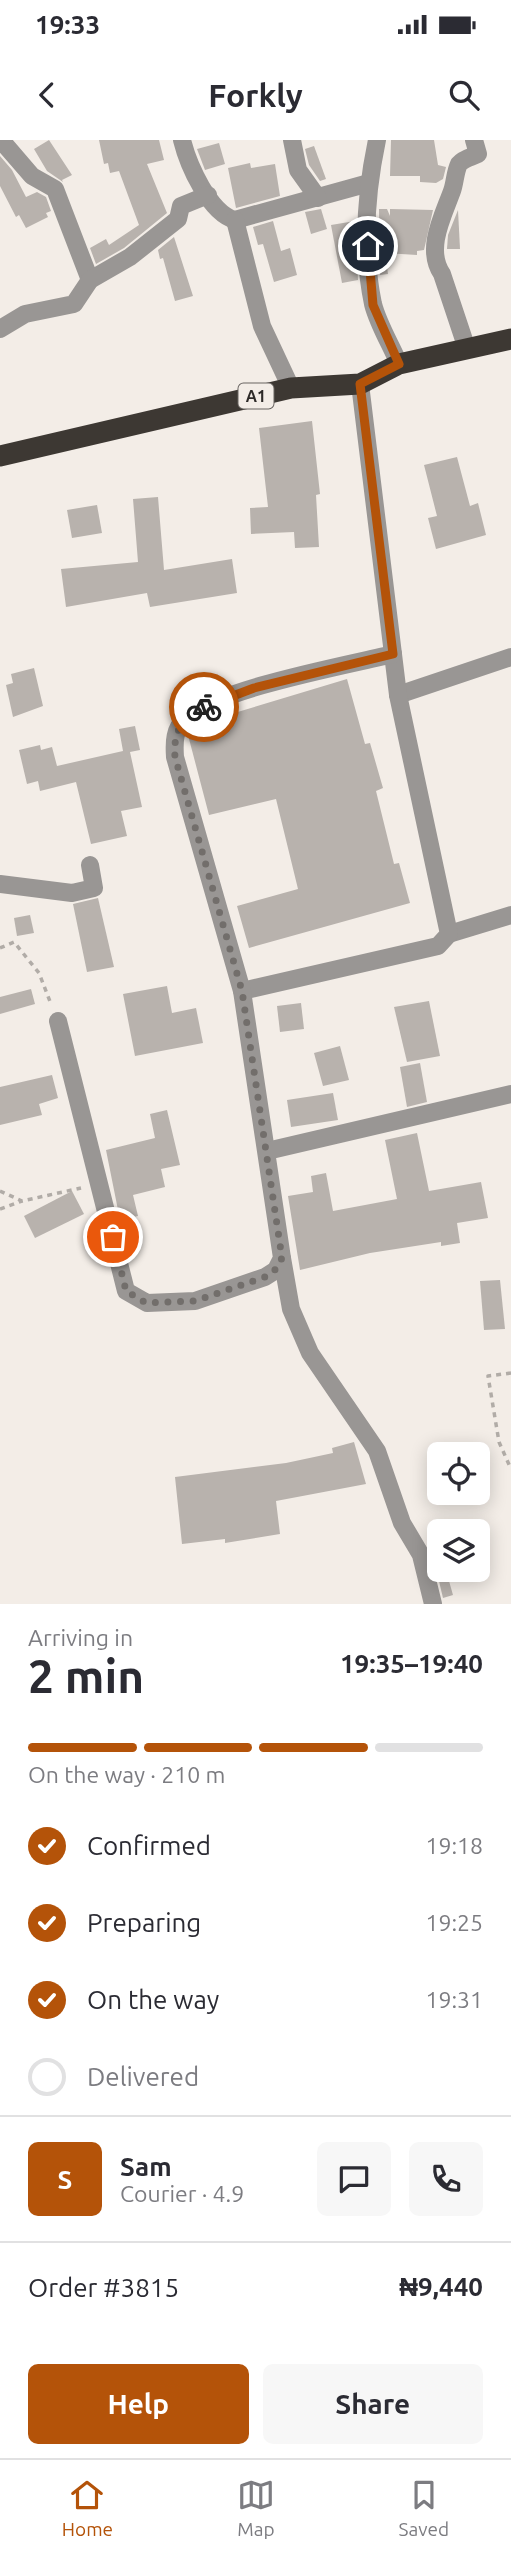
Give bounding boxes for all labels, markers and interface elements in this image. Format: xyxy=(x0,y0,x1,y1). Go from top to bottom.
text: 19:33 xyxy=(35,10,100,39)
icon: back xyxy=(28,76,66,114)
icon: search xyxy=(445,76,483,114)
text: Forkly xyxy=(208,77,303,113)
pin xyxy=(338,216,398,276)
icon: home xyxy=(349,227,387,265)
road number: A1 xyxy=(238,384,274,408)
courier xyxy=(169,672,239,742)
icon: bike xyxy=(185,688,223,726)
pin xyxy=(83,1207,143,1267)
icon: bag xyxy=(94,1218,132,1256)
map controls xyxy=(427,1442,490,1582)
button: locate xyxy=(427,1442,490,1505)
button: layers xyxy=(427,1519,490,1582)
text: Arriving in xyxy=(28,1625,133,1650)
text: 19:35–19:40 xyxy=(340,1649,483,1678)
text: 2 min xyxy=(28,1650,144,1702)
text: On the way · 210 m xyxy=(28,1762,225,1787)
icon: check xyxy=(28,1827,66,1865)
text: Confirmed xyxy=(87,1831,211,1860)
text: 19:18 xyxy=(425,1833,483,1858)
icon: check xyxy=(28,1904,66,1942)
text: Preparing xyxy=(87,1908,201,1937)
text: 19:25 xyxy=(425,1910,483,1935)
icon: check xyxy=(28,1981,66,2019)
text: On the way xyxy=(87,1985,219,2014)
text: 19:31 xyxy=(425,1987,483,2012)
text: Delivered xyxy=(87,2062,199,2091)
button: chat xyxy=(317,2142,391,2216)
button: phone xyxy=(409,2142,483,2216)
text: Sam xyxy=(120,2152,172,2181)
text: S xyxy=(58,2165,72,2194)
text: Courier · 4.9 xyxy=(120,2181,244,2206)
text: ₦9,440 xyxy=(399,2272,483,2301)
text: Order #3815 xyxy=(28,2273,179,2302)
button: Help xyxy=(28,2364,249,2444)
button: Share xyxy=(263,2364,483,2444)
tab: Home xyxy=(62,2476,113,2540)
tab: Map xyxy=(237,2476,275,2540)
tab: Saved xyxy=(399,2476,449,2540)

